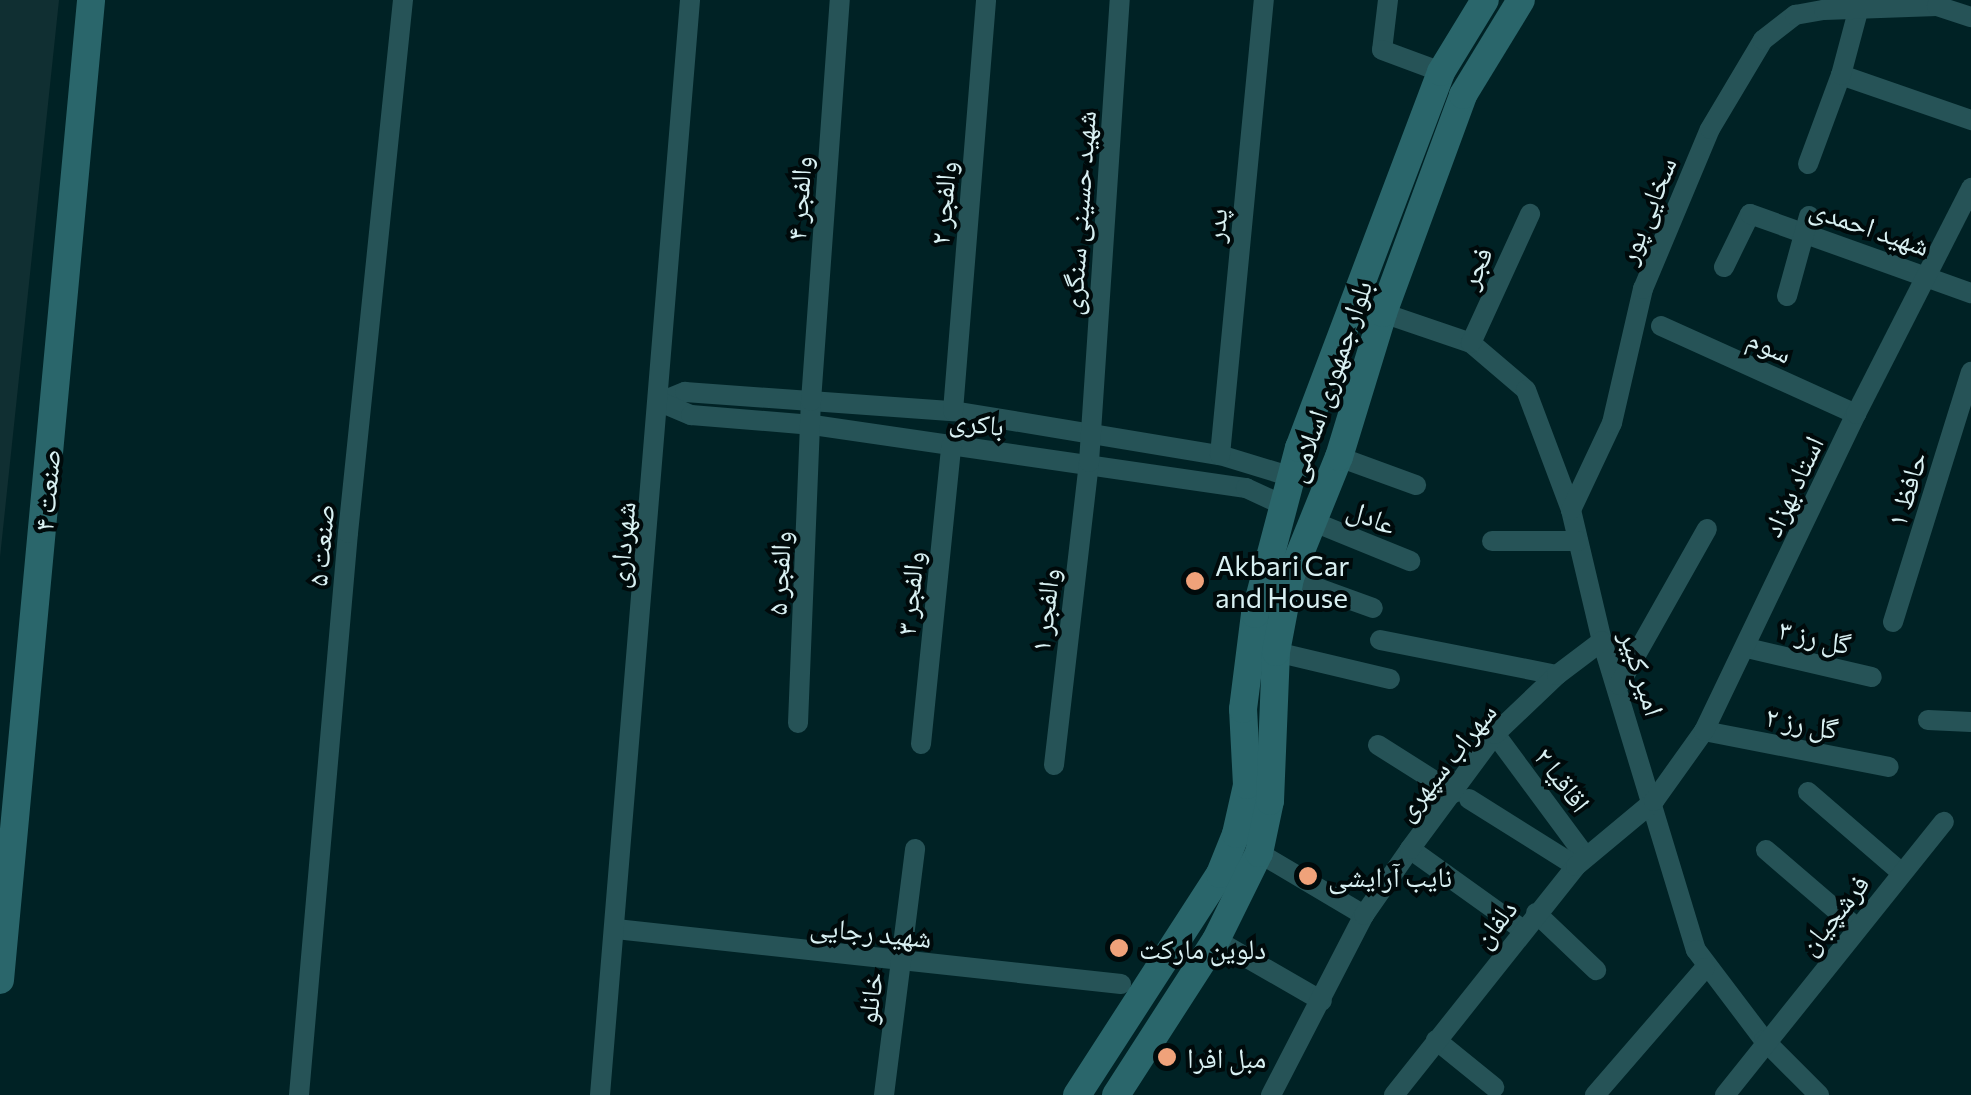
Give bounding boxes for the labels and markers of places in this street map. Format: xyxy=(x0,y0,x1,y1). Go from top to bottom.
place label: Akbari Car and House xyxy=(1215,548,1349,614)
marker: Akbari Car and House xyxy=(1184,570,1206,592)
place label: نایب آرایشی xyxy=(1328,859,1452,893)
marker: نایب آرایشی xyxy=(1297,865,1319,887)
place label: دلوین مارکت xyxy=(1139,931,1266,965)
marker: دلوین مارکت xyxy=(1108,937,1130,959)
place label: مبل افرا xyxy=(1187,1040,1266,1074)
marker: مبل افرا xyxy=(1156,1046,1178,1068)

